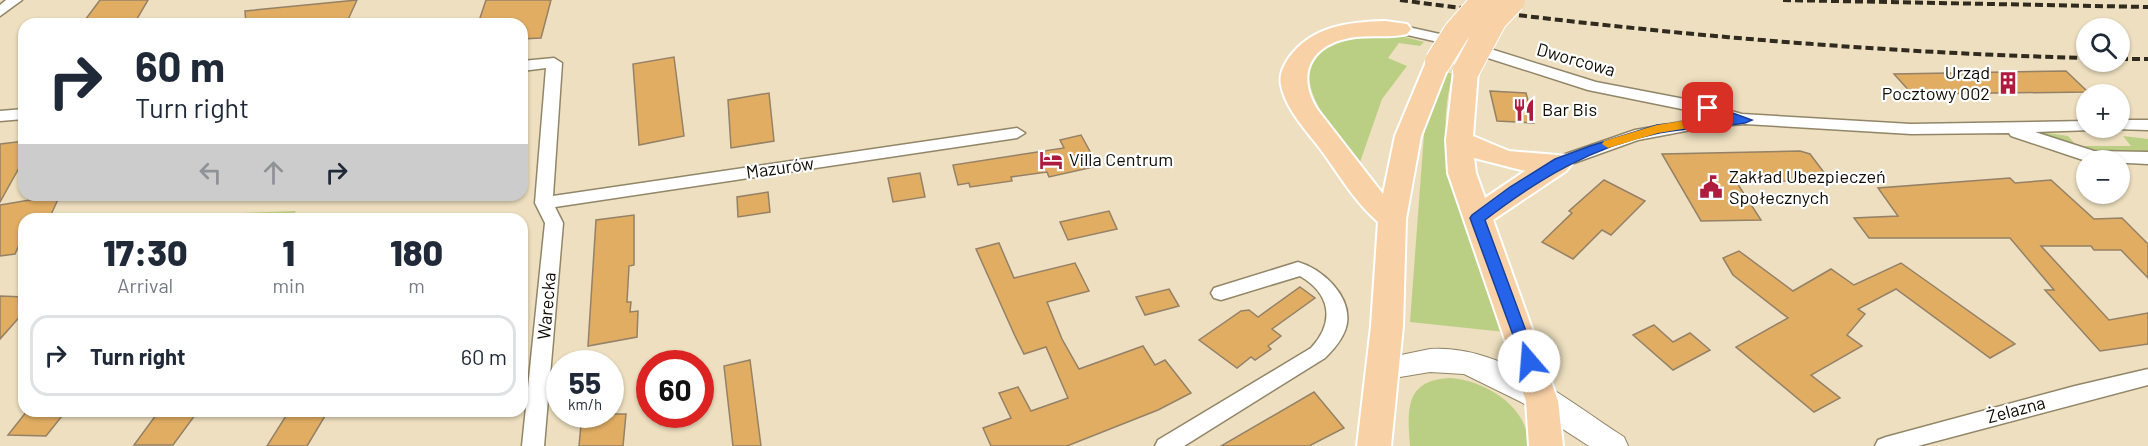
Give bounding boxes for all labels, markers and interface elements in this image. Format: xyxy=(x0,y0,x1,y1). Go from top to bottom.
map controls xyxy=(2076,18,2130,204)
button: search xyxy=(2076,18,2130,72)
street label: Dworcowa xyxy=(1534,37,1618,81)
text: 60 m xyxy=(135,40,225,90)
icon: right xyxy=(36,42,114,120)
place label: Urząd Pocztowy 002 xyxy=(1882,61,1990,104)
building icon: Urząd Pocztowy 002 xyxy=(1995,70,2021,96)
pin xyxy=(1682,82,1733,133)
button: + xyxy=(2076,84,2130,138)
text: Turn right xyxy=(135,91,249,123)
icon: arrive xyxy=(1691,91,1724,124)
restaurant icon: Bar Bis xyxy=(1511,97,1537,123)
place label: Bar Bis xyxy=(1542,98,1597,120)
hotel icon: Villa Centrum xyxy=(1038,147,1064,173)
place label: Villa Centrum xyxy=(1069,148,1173,170)
button: − xyxy=(2076,150,2130,204)
street label: Mazurów xyxy=(744,151,815,183)
icon: left xyxy=(194,156,227,189)
icon: ahead xyxy=(257,156,290,189)
icon: right xyxy=(320,156,353,189)
place label: Zakład Ubezpieczeń Społecznych xyxy=(1729,165,1886,208)
public building icon: Zakład Ubezpieczeń Społecznych xyxy=(1698,174,1724,200)
text: 17:30 xyxy=(103,230,188,273)
text: 1 xyxy=(282,230,295,273)
text: 180 xyxy=(390,230,443,273)
street label: Warecka xyxy=(532,271,560,341)
text: Arrival xyxy=(117,273,173,297)
text: min xyxy=(273,273,305,297)
text: m xyxy=(408,273,425,297)
position arrow xyxy=(1497,329,1561,393)
icon: right xyxy=(39,339,72,372)
text: Turn right xyxy=(90,343,185,369)
text: 60 m xyxy=(461,343,507,369)
speed limit sign: 60 xyxy=(636,350,714,428)
text: 55 xyxy=(569,364,601,400)
street label: Żelazna xyxy=(1984,391,2047,427)
text: km/h xyxy=(568,395,602,413)

